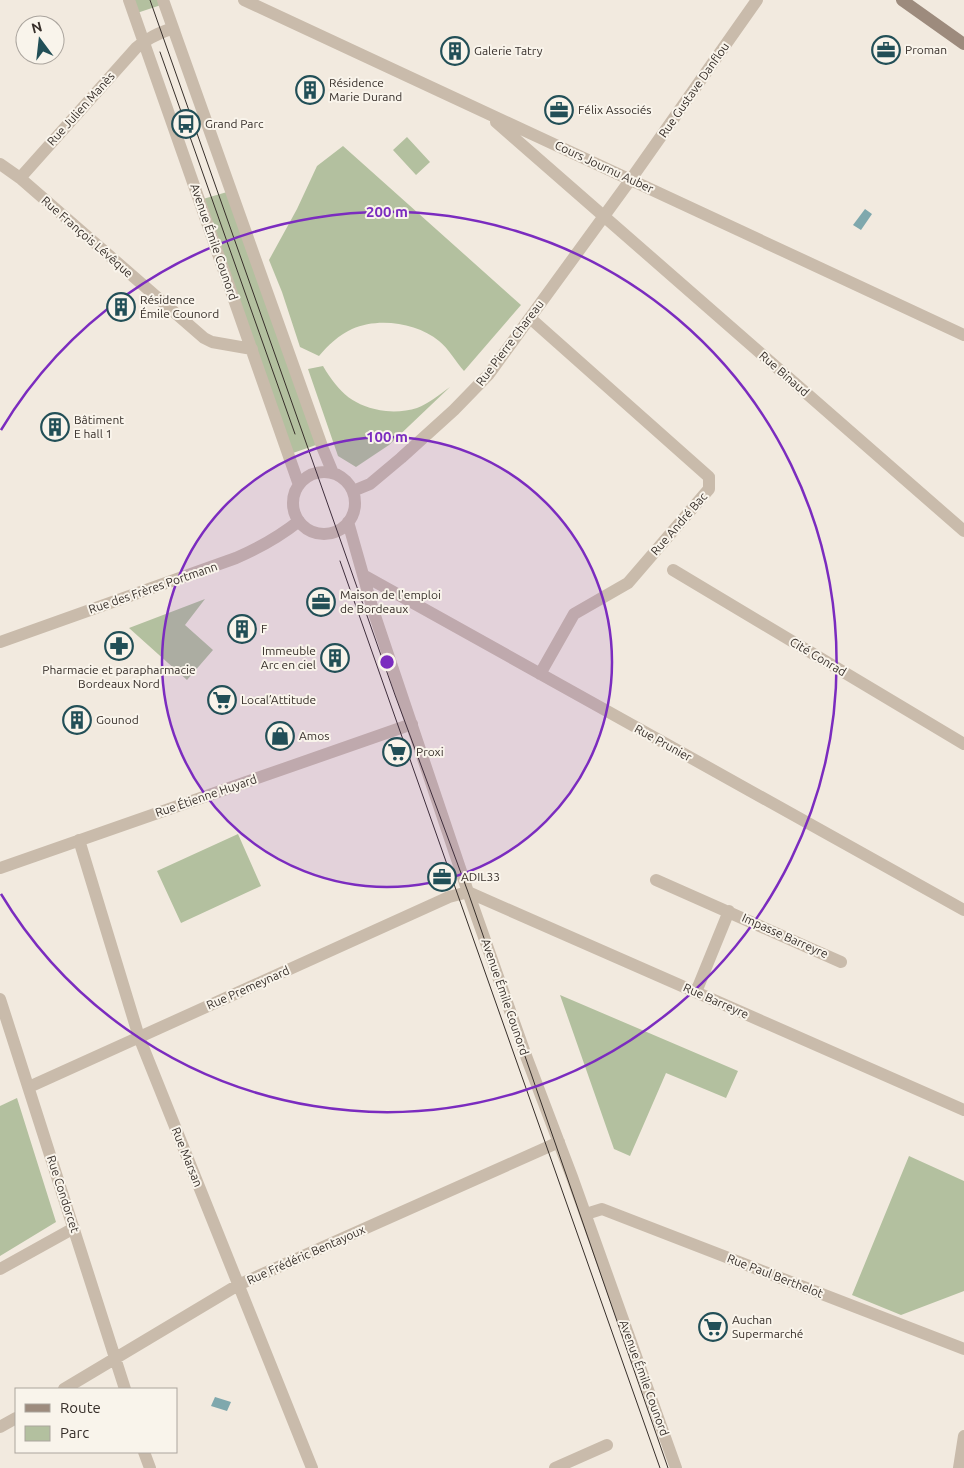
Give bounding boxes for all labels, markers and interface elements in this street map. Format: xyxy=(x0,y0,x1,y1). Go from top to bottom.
north arrow xyxy=(15,15,65,65)
text: N xyxy=(30,18,44,37)
office icon: Proman xyxy=(871,35,901,65)
building icon: Galerie Tatry xyxy=(440,36,470,66)
street label: Rue Gustave Danflou xyxy=(656,40,731,140)
place label: Proman xyxy=(905,43,947,56)
place label: Galerie Tatry xyxy=(474,44,543,57)
street label: Rue Julien Manès xyxy=(44,69,117,148)
building icon: Résidence Marie Durand xyxy=(295,75,325,105)
place label: Résidence Marie Durand xyxy=(329,76,402,103)
office icon: Félix Associés xyxy=(544,95,574,125)
place label: Félix Associés xyxy=(578,103,652,116)
bus stop icon: Grand Parc xyxy=(171,109,201,139)
place label: Grand Parc xyxy=(205,117,264,130)
street label: Cours Journu Auber xyxy=(553,138,656,195)
street label: Avenue Émile Counord xyxy=(188,182,241,302)
street label: Rue François Lévêque xyxy=(39,194,136,280)
text: 200 m xyxy=(366,203,408,220)
building icon: Résidence Émile Counord xyxy=(106,292,136,322)
place label: Résidence Émile Counord xyxy=(140,293,219,320)
street label: Rue Pierre Chareau xyxy=(473,297,546,388)
street label: Rue Binaud xyxy=(757,349,812,399)
building icon: Bâtiment E hall 1 xyxy=(40,412,70,442)
place label: Bâtiment E hall 1 xyxy=(74,413,124,440)
text: 100 m xyxy=(366,428,408,445)
street label: Rue André Bac xyxy=(648,489,710,558)
street label: Rue des Frères Portmann xyxy=(87,559,219,616)
office icon: Maison de l'emploi de Bordeaux xyxy=(306,587,336,617)
place label: Maison de l'emploi de Bordeaux xyxy=(340,588,441,615)
building icon: F xyxy=(227,614,257,644)
place label: F xyxy=(261,622,267,635)
pharmacy icon: Pharmacie et parapharmacie Bordeaux Nord xyxy=(104,631,134,661)
street label: Cité Conrad xyxy=(788,635,849,678)
building icon: Immeuble Arc en ciel xyxy=(320,643,350,673)
place label: Immeuble Arc en ciel xyxy=(261,644,316,671)
centre of rings xyxy=(378,653,396,671)
place label: Pharmacie et parapharmacie Bordeaux Nord xyxy=(42,663,196,690)
supermarket icon: Local’Attitude xyxy=(207,685,237,715)
place label: Local’Attitude xyxy=(241,693,316,706)
building icon: Gounod xyxy=(62,705,92,735)
place label: Gounod xyxy=(96,713,139,726)
shop icon: Amos xyxy=(265,721,295,751)
street label: Rue Prunier xyxy=(632,722,694,764)
place label: Amos xyxy=(299,729,329,742)
supermarket icon: Proxi xyxy=(382,737,412,767)
place label: Proxi xyxy=(416,745,444,758)
street label: Rue Étienne Huyard xyxy=(153,772,258,819)
office icon: ADIL33 xyxy=(427,862,457,892)
place label: ADIL33 xyxy=(461,870,500,883)
street label: Impasse Barreyre xyxy=(740,911,830,960)
street label: Avenue Émile Counord xyxy=(479,937,532,1057)
street label: Rue Premeynard xyxy=(204,963,291,1012)
street label: Rue Barreyre xyxy=(682,980,751,1021)
street label: Rue Marsan xyxy=(170,1125,205,1188)
street label: Rue Condorcet xyxy=(45,1154,82,1234)
street label: Rue Frédéric Bentayoux xyxy=(245,1223,367,1287)
street label: Rue Paul Berthelot xyxy=(725,1251,825,1300)
supermarket icon: Auchan Supermarché xyxy=(698,1312,728,1342)
place label: Auchan Supermarché xyxy=(732,1313,803,1340)
street label: Avenue Émile Counord xyxy=(617,1318,671,1438)
legend xyxy=(15,1388,178,1453)
text: Route xyxy=(60,1399,101,1416)
text: Parc xyxy=(60,1424,89,1441)

